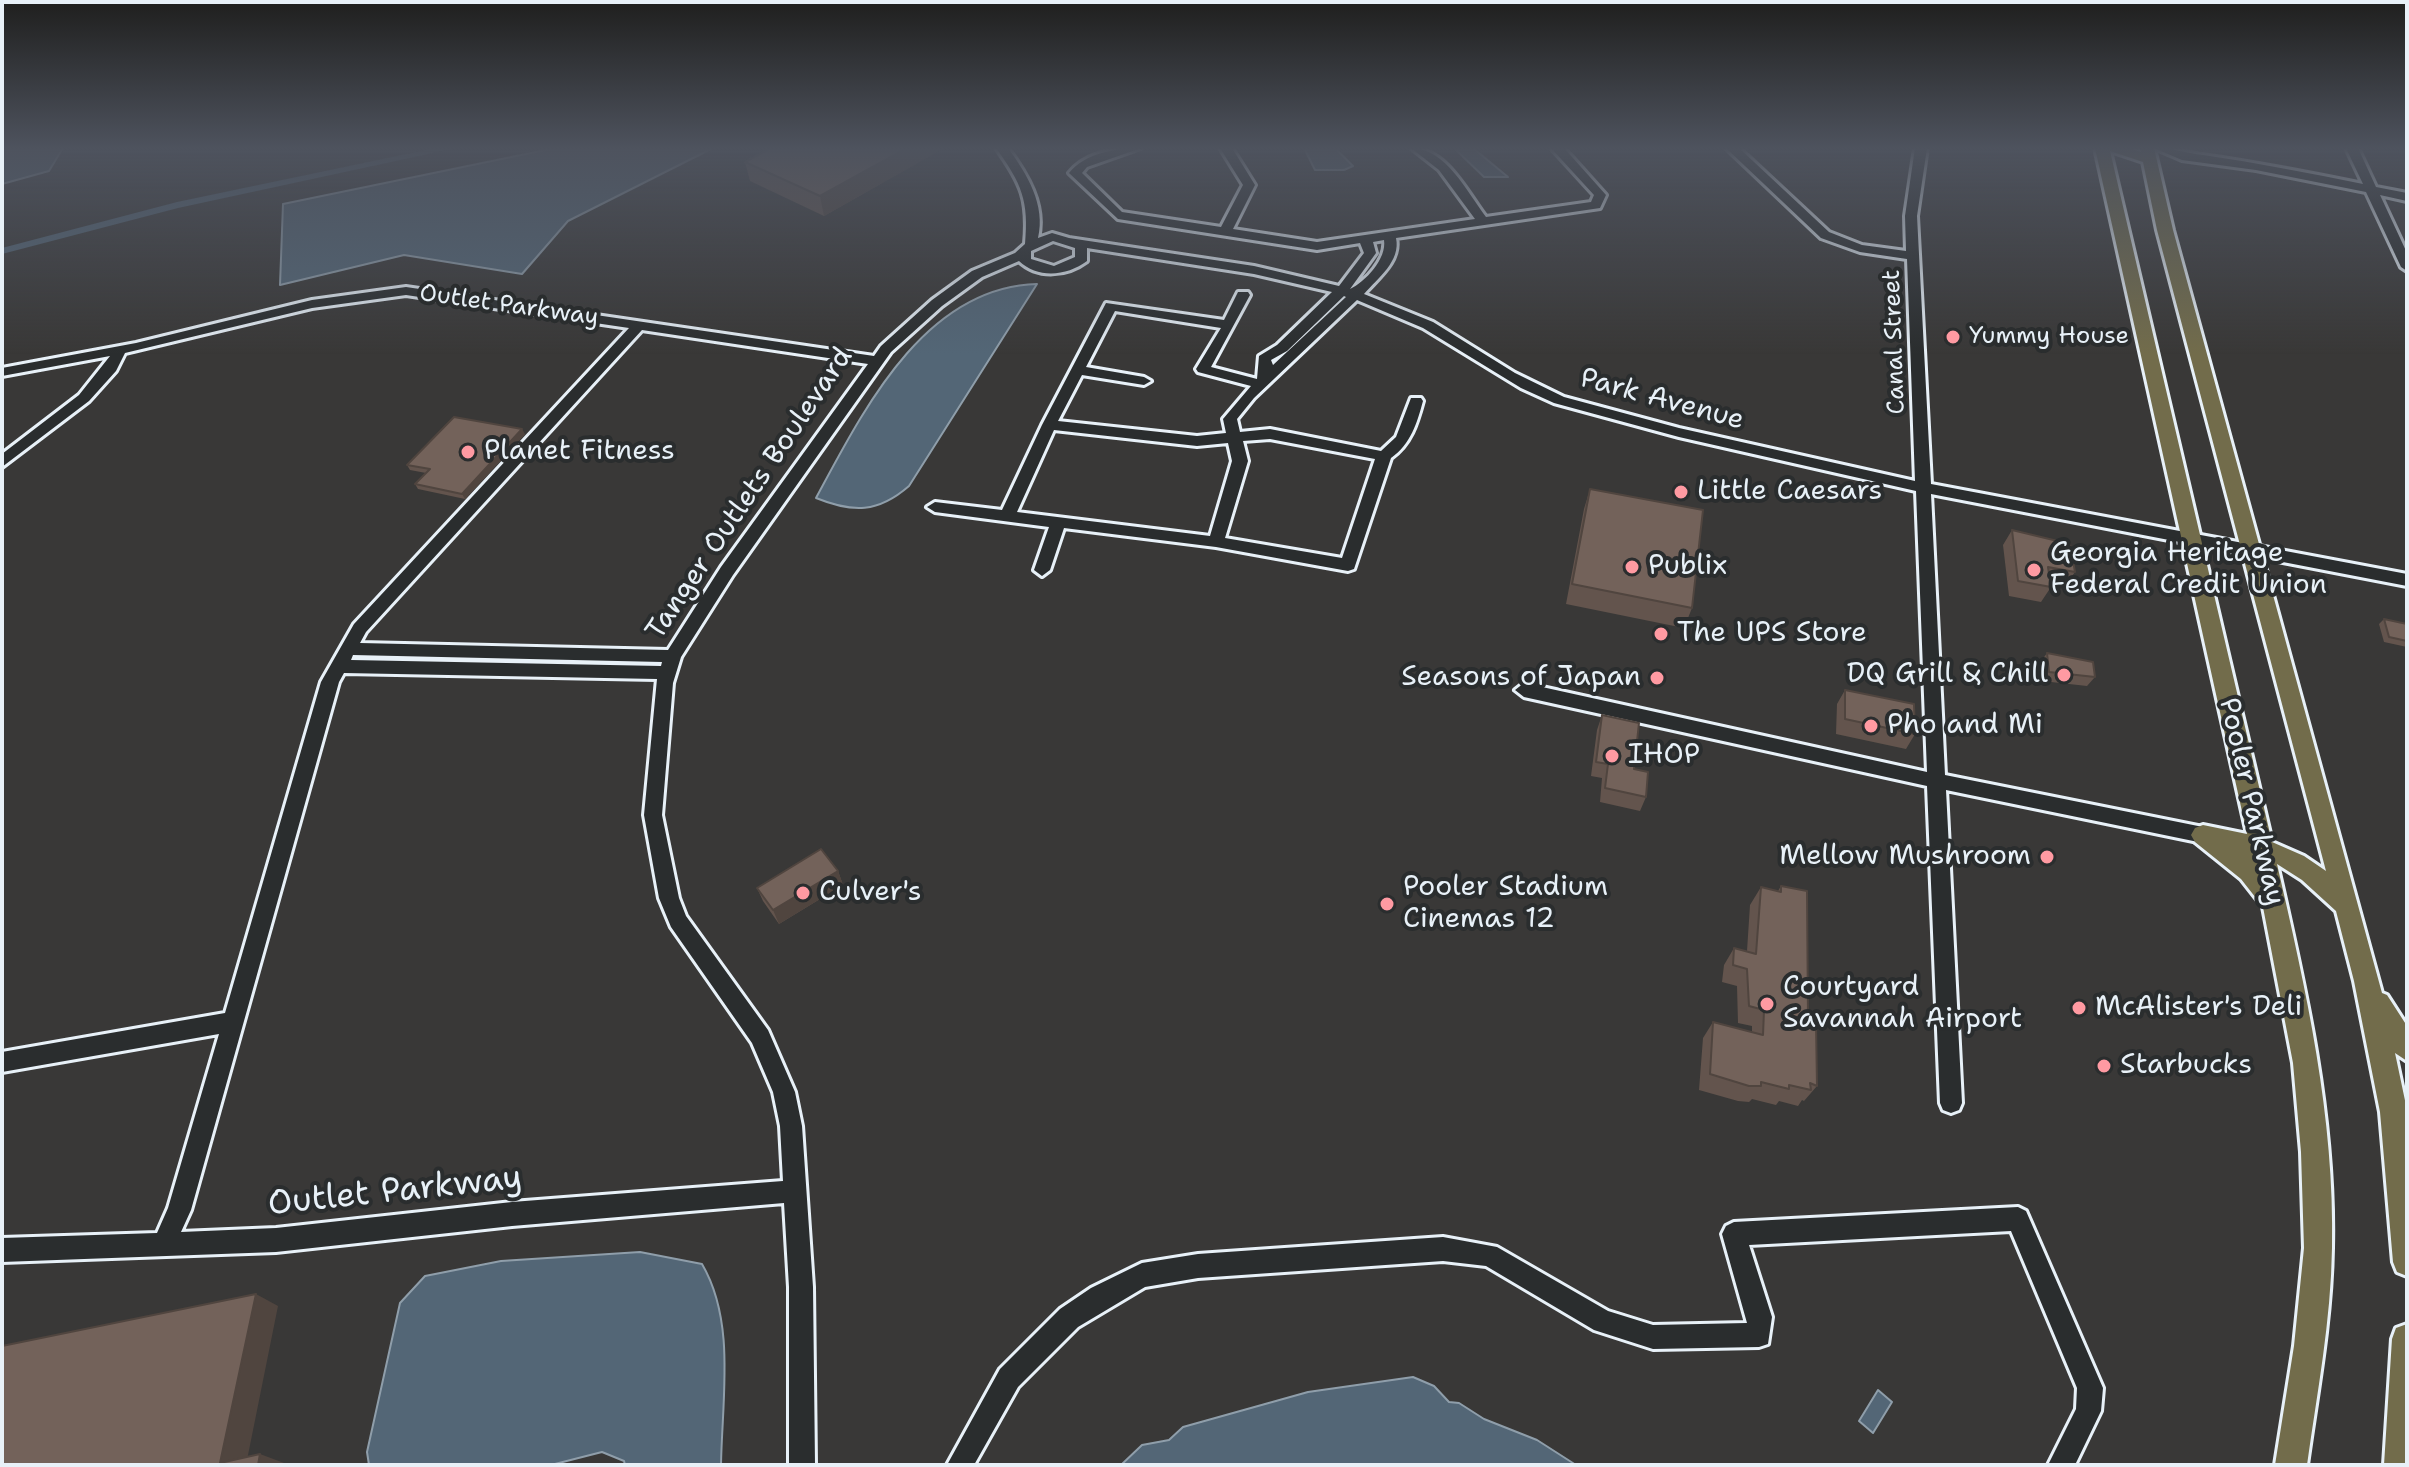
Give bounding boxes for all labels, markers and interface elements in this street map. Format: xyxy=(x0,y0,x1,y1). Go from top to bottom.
street label: Canal Street xyxy=(1878,269,1912,415)
street label: Outlet Parkway xyxy=(418,279,600,333)
place label: Yummy House xyxy=(1969,323,2129,351)
marker: Yummy House xyxy=(1944,328,1962,346)
street label: Tanger Outlets Boulevard xyxy=(640,341,860,647)
street label: Park Avenue xyxy=(1576,362,1748,438)
place label: Planet Fitness xyxy=(484,435,675,469)
marker: Planet Fitness xyxy=(459,443,477,461)
place label: Little Caesars xyxy=(1697,475,1882,509)
marker: Little Caesars xyxy=(1672,483,1690,501)
place label: Georgia Heritage Federal Credit Union xyxy=(2050,537,2327,603)
place label: Publix xyxy=(1648,550,1727,584)
marker: Publix xyxy=(1623,558,1641,576)
marker: Georgia Heritage Federal Credit Union xyxy=(2025,561,2043,579)
place label: The UPS Store xyxy=(1677,617,1867,651)
marker: The UPS Store xyxy=(1652,625,1670,643)
place label: DQ Grill & Chill xyxy=(1847,658,2048,692)
place label: Seasons of Japan xyxy=(1401,661,1641,695)
marker: DQ Grill & Chill xyxy=(2055,666,2073,684)
marker: Seasons of Japan xyxy=(1648,669,1666,687)
street label: Pooler Parkway xyxy=(2211,695,2291,909)
place label: Pho and Mi xyxy=(1887,709,2043,743)
marker: Pho and Mi xyxy=(1862,717,1880,735)
place label: IHOP xyxy=(1628,739,1700,773)
marker: IHOP xyxy=(1603,747,1621,765)
place label: Mellow Mushroom xyxy=(1779,840,2031,874)
marker: Mellow Mushroom xyxy=(2038,848,2056,866)
place label: Pooler Stadium Cinemas 12 xyxy=(1403,871,1608,937)
place label: Culver's xyxy=(819,876,921,910)
marker: Culver's xyxy=(794,884,812,902)
marker: Pooler Stadium Cinemas 12 xyxy=(1378,895,1396,913)
place label: Courtyard Savannah Airport xyxy=(1783,971,2022,1037)
place label: McAlister's Deli xyxy=(2095,991,2302,1025)
marker: Courtyard Savannah Airport xyxy=(1758,995,1776,1013)
marker: McAlister's Deli xyxy=(2070,999,2088,1017)
place label: Starbucks xyxy=(2120,1049,2252,1083)
marker: Starbucks xyxy=(2095,1057,2113,1075)
street label: Outlet Parkway xyxy=(266,1158,524,1226)

